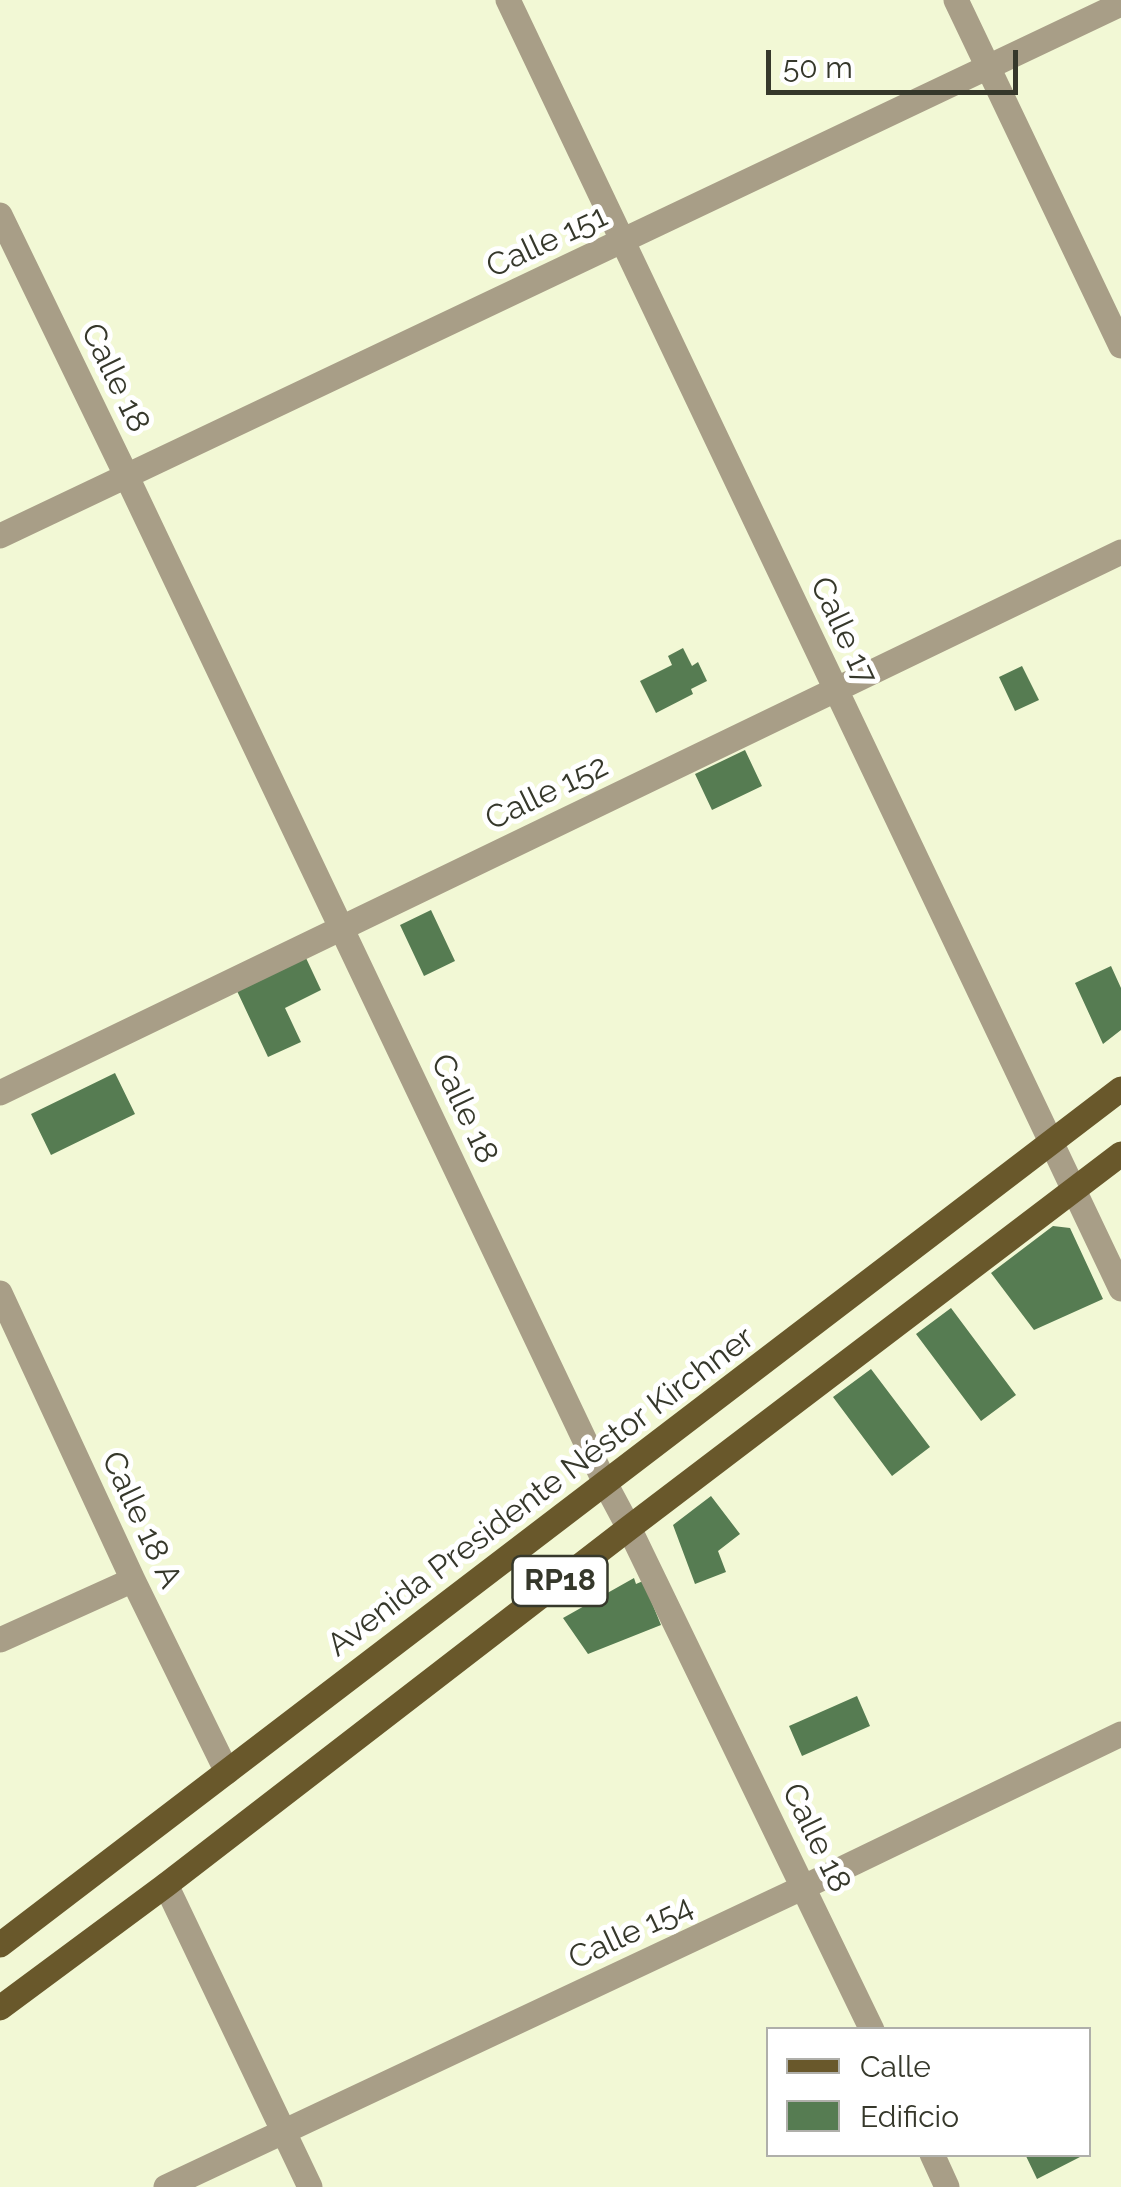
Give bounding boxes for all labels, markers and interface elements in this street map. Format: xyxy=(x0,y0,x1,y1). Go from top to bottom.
scale bar xyxy=(771,30,1024,92)
text: 50 m xyxy=(783,50,853,85)
street label: Calle 151 xyxy=(481,197,613,287)
street label: Calle 18 xyxy=(72,317,158,439)
street label: Calle 17 xyxy=(801,571,885,691)
street label: Calle 152 xyxy=(479,747,615,839)
street label: Calle 18 xyxy=(422,1048,506,1170)
street label: Avenida Presidente Néstor Kirchner xyxy=(320,1319,762,1665)
street label: Calle 18 A xyxy=(93,1446,189,1594)
road number: RP18 xyxy=(512,1556,608,1606)
street label: Calle 18 xyxy=(773,1777,859,1899)
street label: Calle 154 xyxy=(563,1888,699,1978)
legend xyxy=(766,2027,1091,2157)
text: Calle xyxy=(860,2049,931,2084)
text: Edificio xyxy=(860,2099,959,2134)

